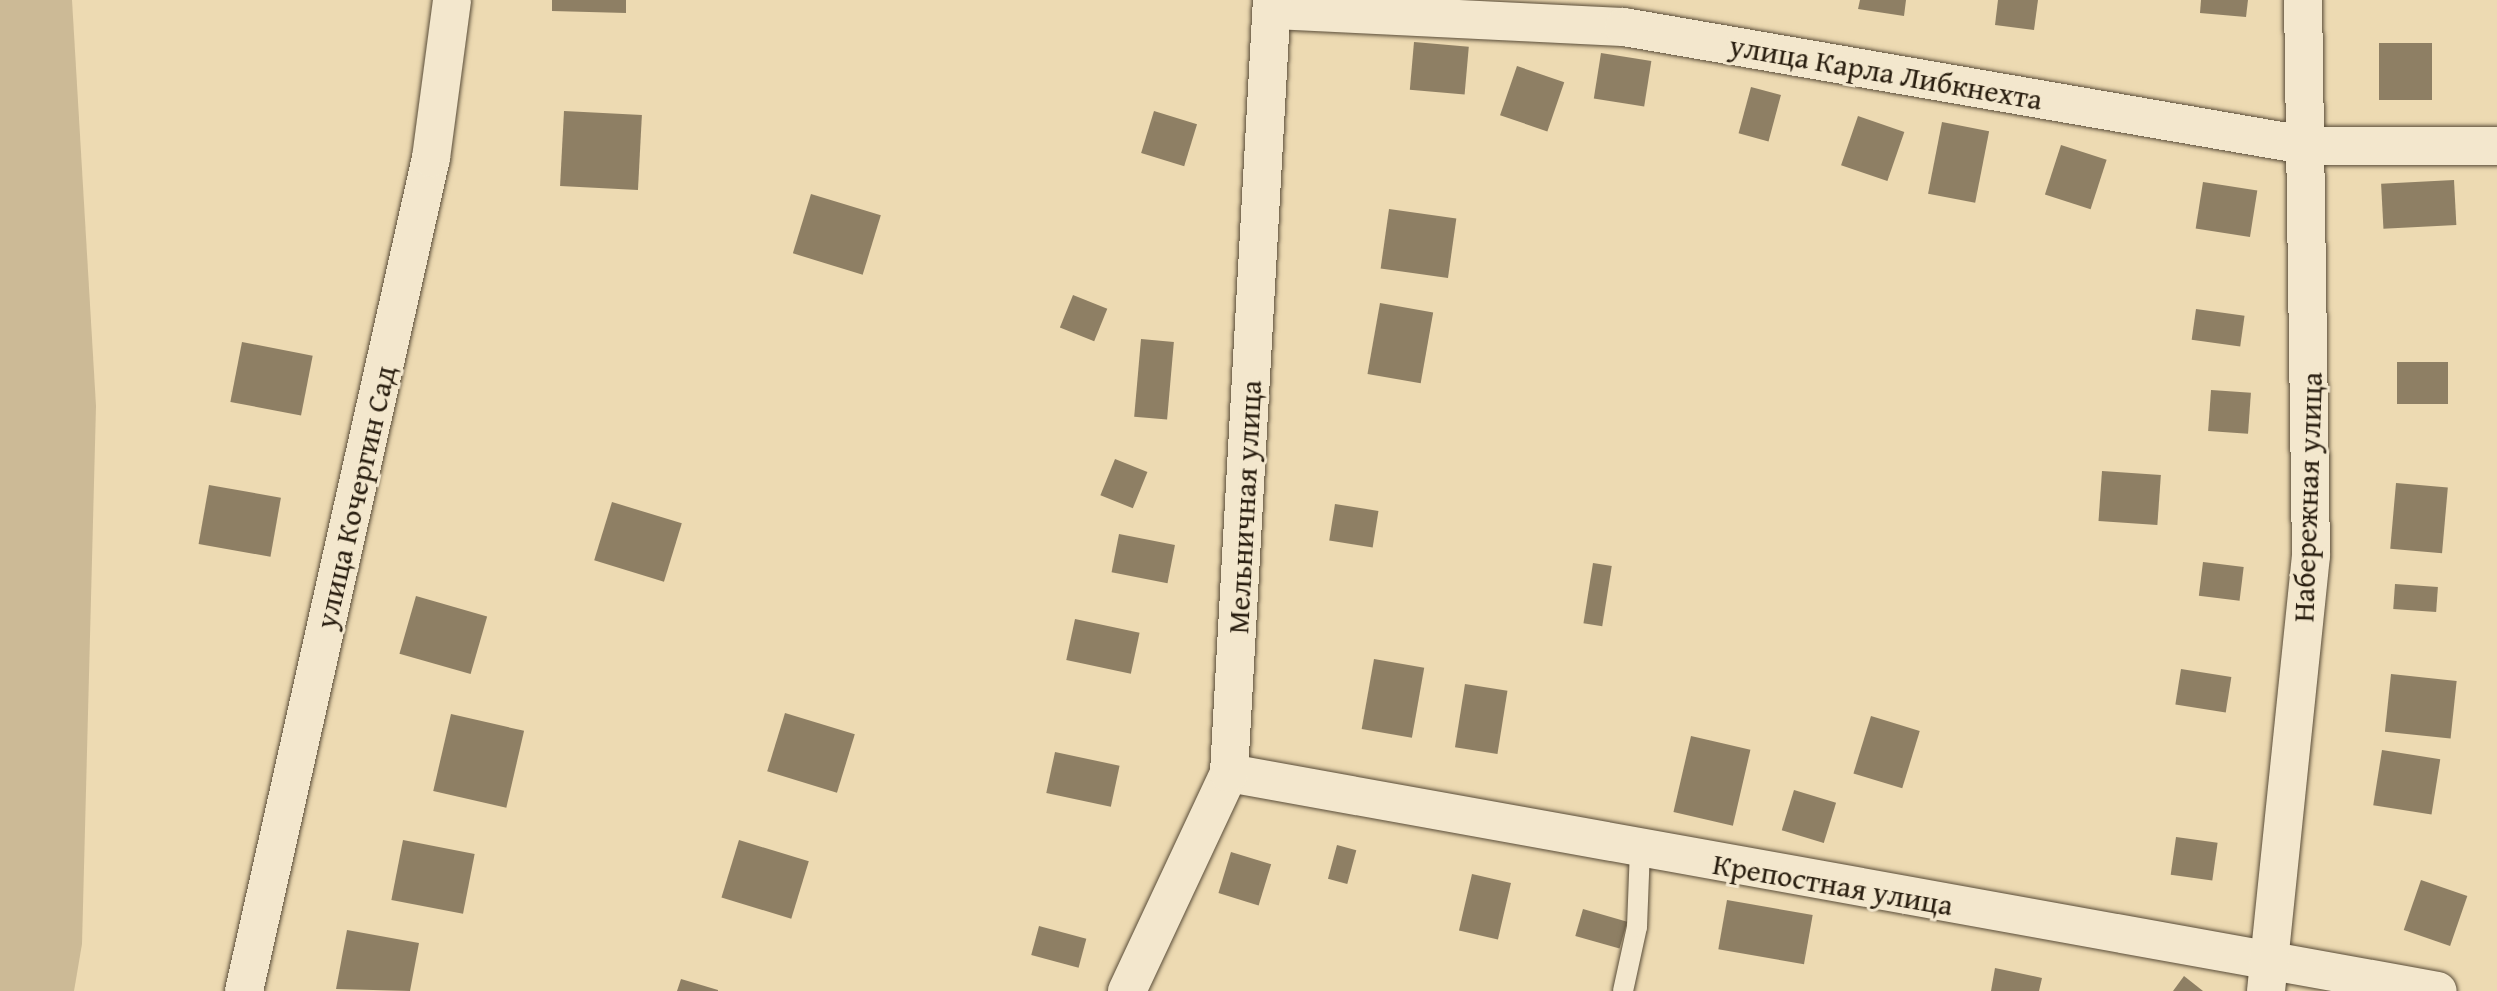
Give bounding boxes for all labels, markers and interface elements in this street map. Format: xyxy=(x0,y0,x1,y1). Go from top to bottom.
street label: улица Карла Либкнехта xyxy=(1727,27,2045,117)
street label: улица Кочергин Сад xyxy=(307,362,403,632)
street label: Набережная улица xyxy=(2285,371,2329,623)
street label: Мельничная улица xyxy=(1219,379,1269,635)
street label: Крепостная улица xyxy=(1710,845,1956,923)

